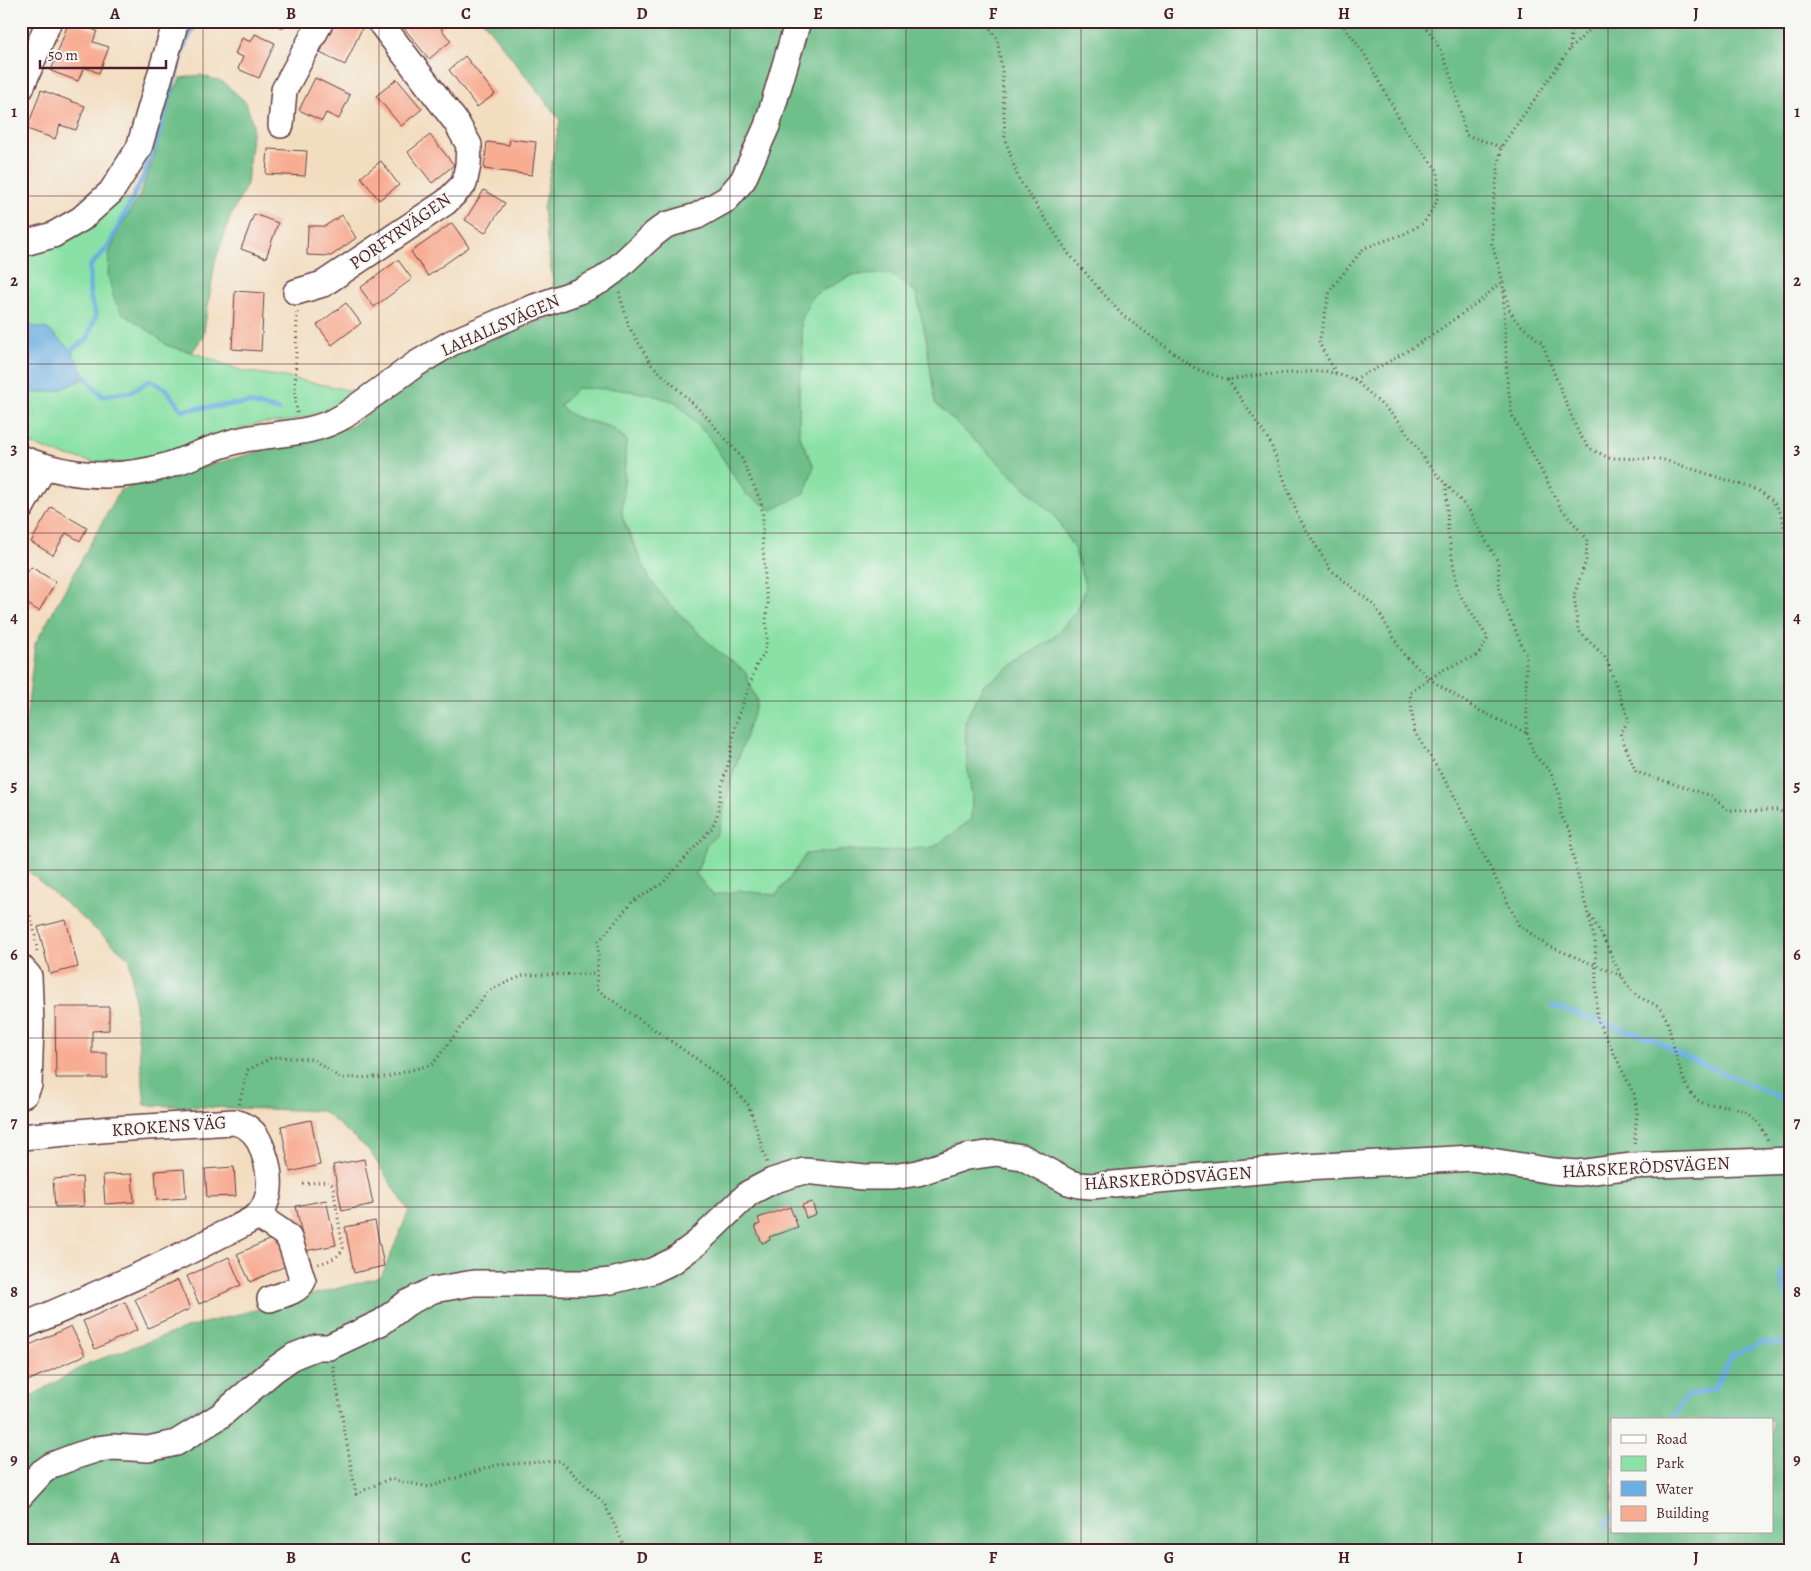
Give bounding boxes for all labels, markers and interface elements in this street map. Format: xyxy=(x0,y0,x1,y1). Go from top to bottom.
text: A xyxy=(109,3,121,25)
text: B xyxy=(286,3,296,25)
text: C xyxy=(461,3,471,25)
text: D xyxy=(636,3,648,25)
text: E xyxy=(813,3,823,25)
text: F xyxy=(989,3,998,25)
text: G xyxy=(1164,3,1174,25)
text: H xyxy=(1338,3,1350,25)
text: I xyxy=(1517,3,1523,25)
text: J xyxy=(1693,3,1699,25)
scale bar xyxy=(40,38,166,70)
text: 50 m xyxy=(48,45,78,65)
text: 1 xyxy=(11,101,17,123)
text: 1 xyxy=(1794,101,1800,123)
street label: PORFYRVÄGEN xyxy=(344,187,456,275)
text: 2 xyxy=(10,270,18,292)
text: 2 xyxy=(1793,270,1801,292)
street label: LAHALLSVÄGEN xyxy=(437,288,563,362)
text: 3 xyxy=(11,438,18,460)
text: 3 xyxy=(1794,438,1801,460)
text: 4 xyxy=(10,607,18,629)
text: 4 xyxy=(1793,607,1801,629)
text: 5 xyxy=(11,775,18,797)
text: 5 xyxy=(1794,775,1801,797)
text: 6 xyxy=(10,944,18,966)
text: 6 xyxy=(1793,944,1801,966)
street label: KROKENS VÄG xyxy=(111,1110,227,1142)
text: 7 xyxy=(11,1112,18,1134)
text: 7 xyxy=(1794,1112,1801,1134)
street label: HÅRSKERÖDSVÄGEN xyxy=(1561,1151,1731,1183)
street label: HÅRSKERÖDSVÄGEN xyxy=(1083,1160,1253,1196)
text: 8 xyxy=(10,1281,18,1303)
text: 8 xyxy=(1793,1281,1801,1303)
legend xyxy=(1611,1418,1774,1534)
text: Road xyxy=(1656,1429,1688,1449)
text: 9 xyxy=(10,1449,18,1471)
text: 9 xyxy=(1793,1449,1801,1471)
text: Park xyxy=(1656,1453,1685,1473)
text: Water xyxy=(1655,1479,1693,1499)
text: Building xyxy=(1656,1503,1709,1523)
text: A xyxy=(109,1547,121,1569)
text: B xyxy=(286,1547,296,1569)
text: C xyxy=(461,1547,471,1569)
text: D xyxy=(636,1547,648,1569)
text: E xyxy=(813,1547,823,1569)
text: F xyxy=(989,1547,998,1569)
text: G xyxy=(1164,1547,1174,1569)
text: H xyxy=(1338,1547,1350,1569)
text: I xyxy=(1517,1547,1523,1569)
text: J xyxy=(1693,1547,1699,1569)

